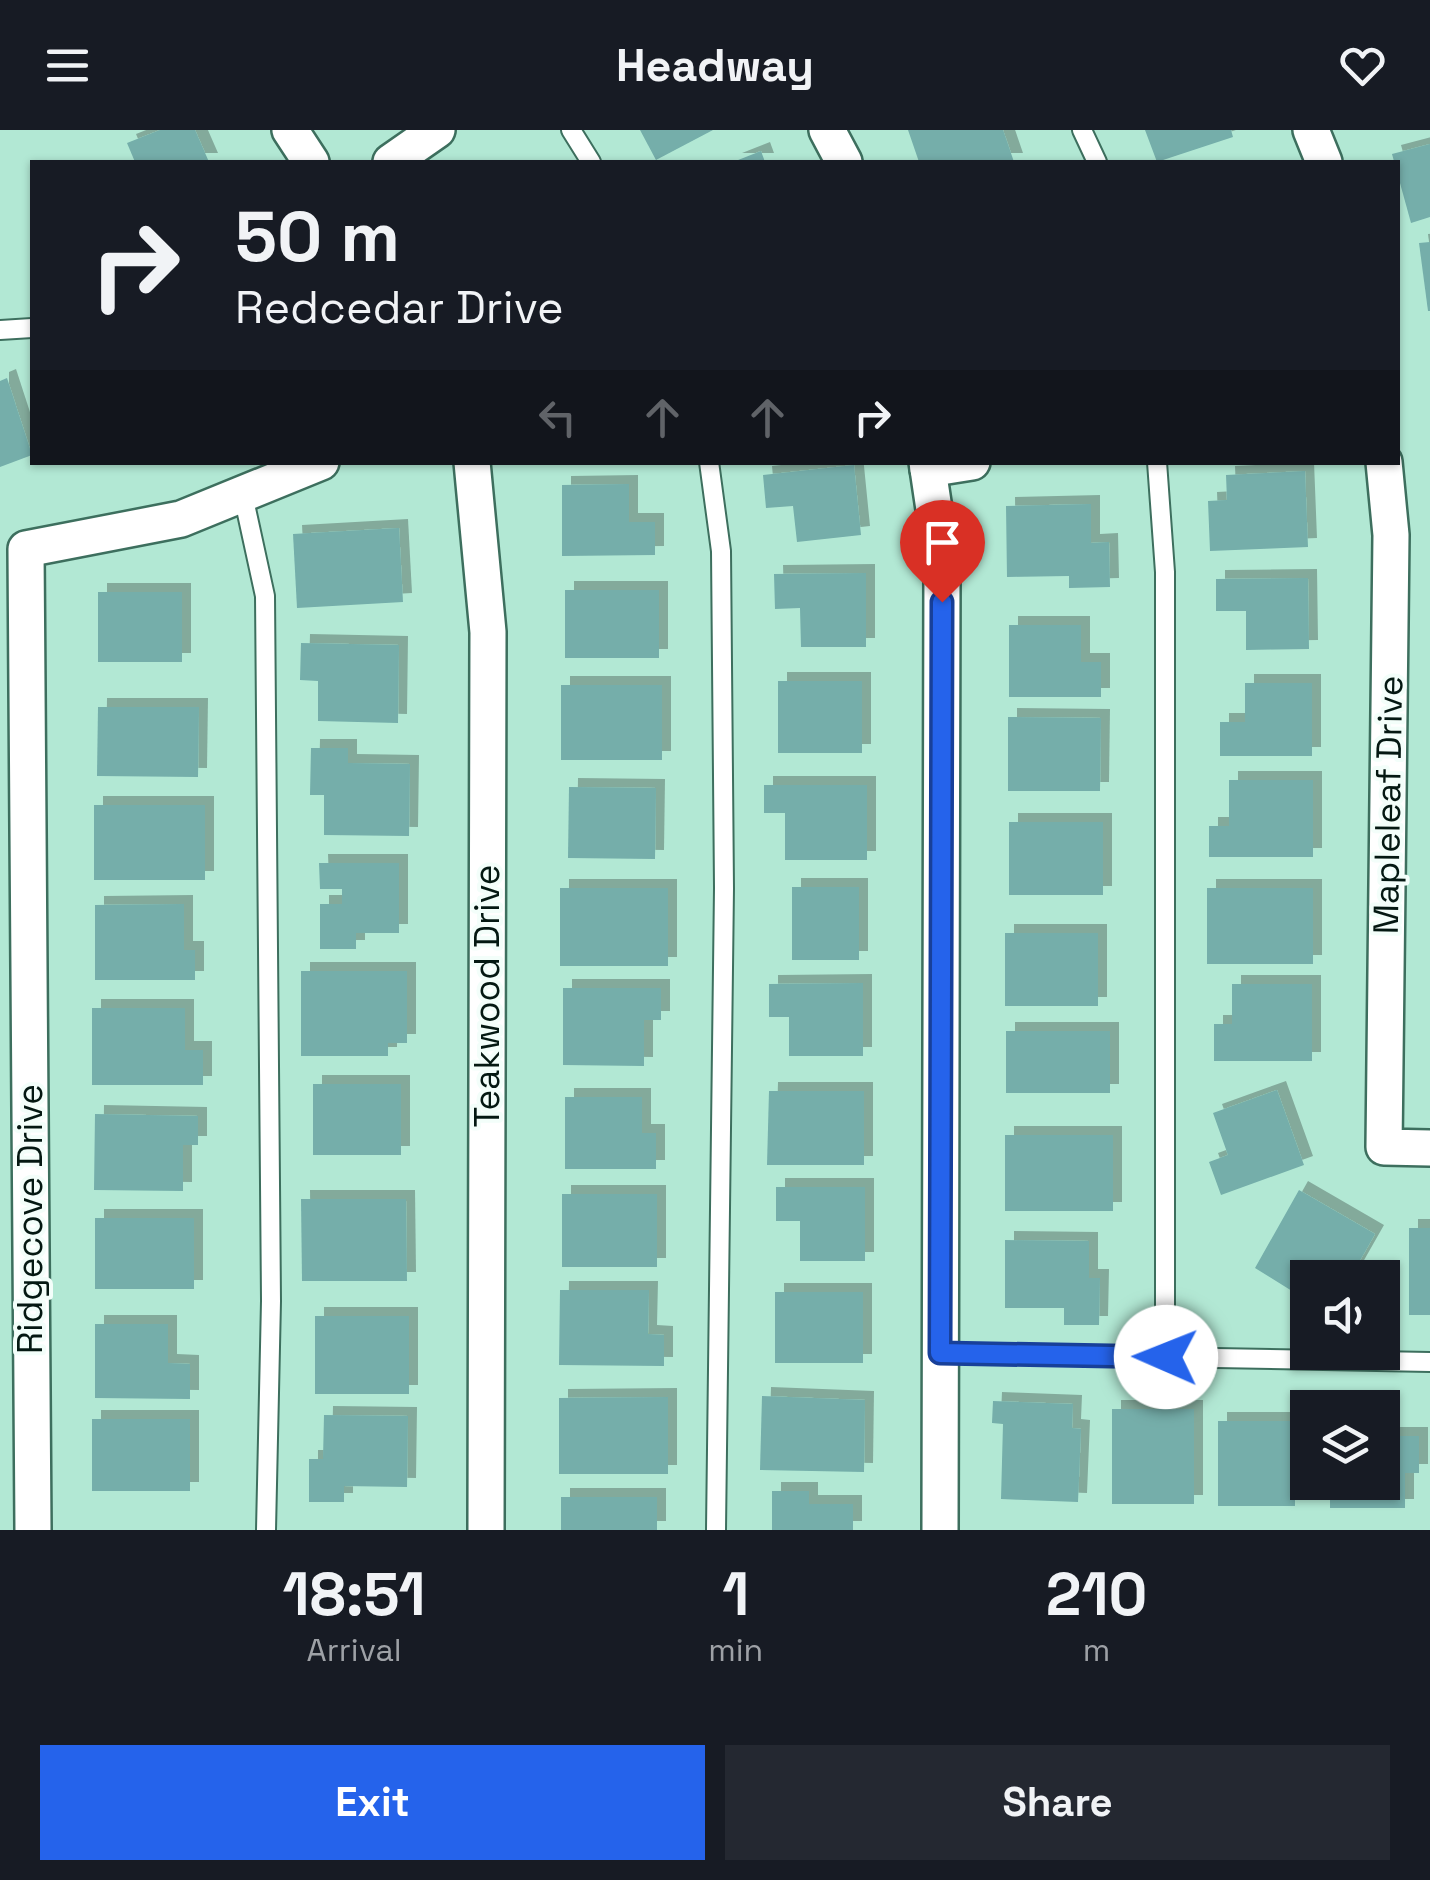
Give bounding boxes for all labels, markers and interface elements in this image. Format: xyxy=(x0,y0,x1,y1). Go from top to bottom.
text: Headway xyxy=(616,37,814,94)
icon: menu xyxy=(40,38,95,93)
icon: heart xyxy=(1335,38,1390,93)
text: 50 m xyxy=(235,192,400,281)
icon: right xyxy=(70,200,200,330)
text: Redcedar Drive xyxy=(235,279,564,336)
icon: left xyxy=(530,390,585,445)
icon: ahead xyxy=(635,390,690,445)
icon: ahead xyxy=(740,390,795,445)
icon: right xyxy=(845,390,900,445)
pin xyxy=(900,500,985,603)
icon: arrive xyxy=(915,515,970,570)
street label: Mapleleaf Drive xyxy=(1364,675,1412,935)
street label: Teakwood Drive xyxy=(465,864,509,1128)
street label: Ridgecove Drive xyxy=(8,1084,52,1354)
map controls xyxy=(1290,1260,1400,1500)
button: sound xyxy=(1290,1260,1400,1370)
position arrow xyxy=(1114,1305,1218,1409)
button: layers xyxy=(1290,1390,1400,1500)
text: 18:51 xyxy=(283,1556,426,1633)
text: 1 xyxy=(722,1556,749,1633)
text: 210 xyxy=(1046,1556,1147,1633)
text: Arrival xyxy=(307,1630,402,1670)
text: min xyxy=(708,1630,763,1670)
text: m xyxy=(1083,1630,1110,1670)
button: Exit xyxy=(40,1745,705,1860)
button: Share xyxy=(725,1745,1390,1860)

